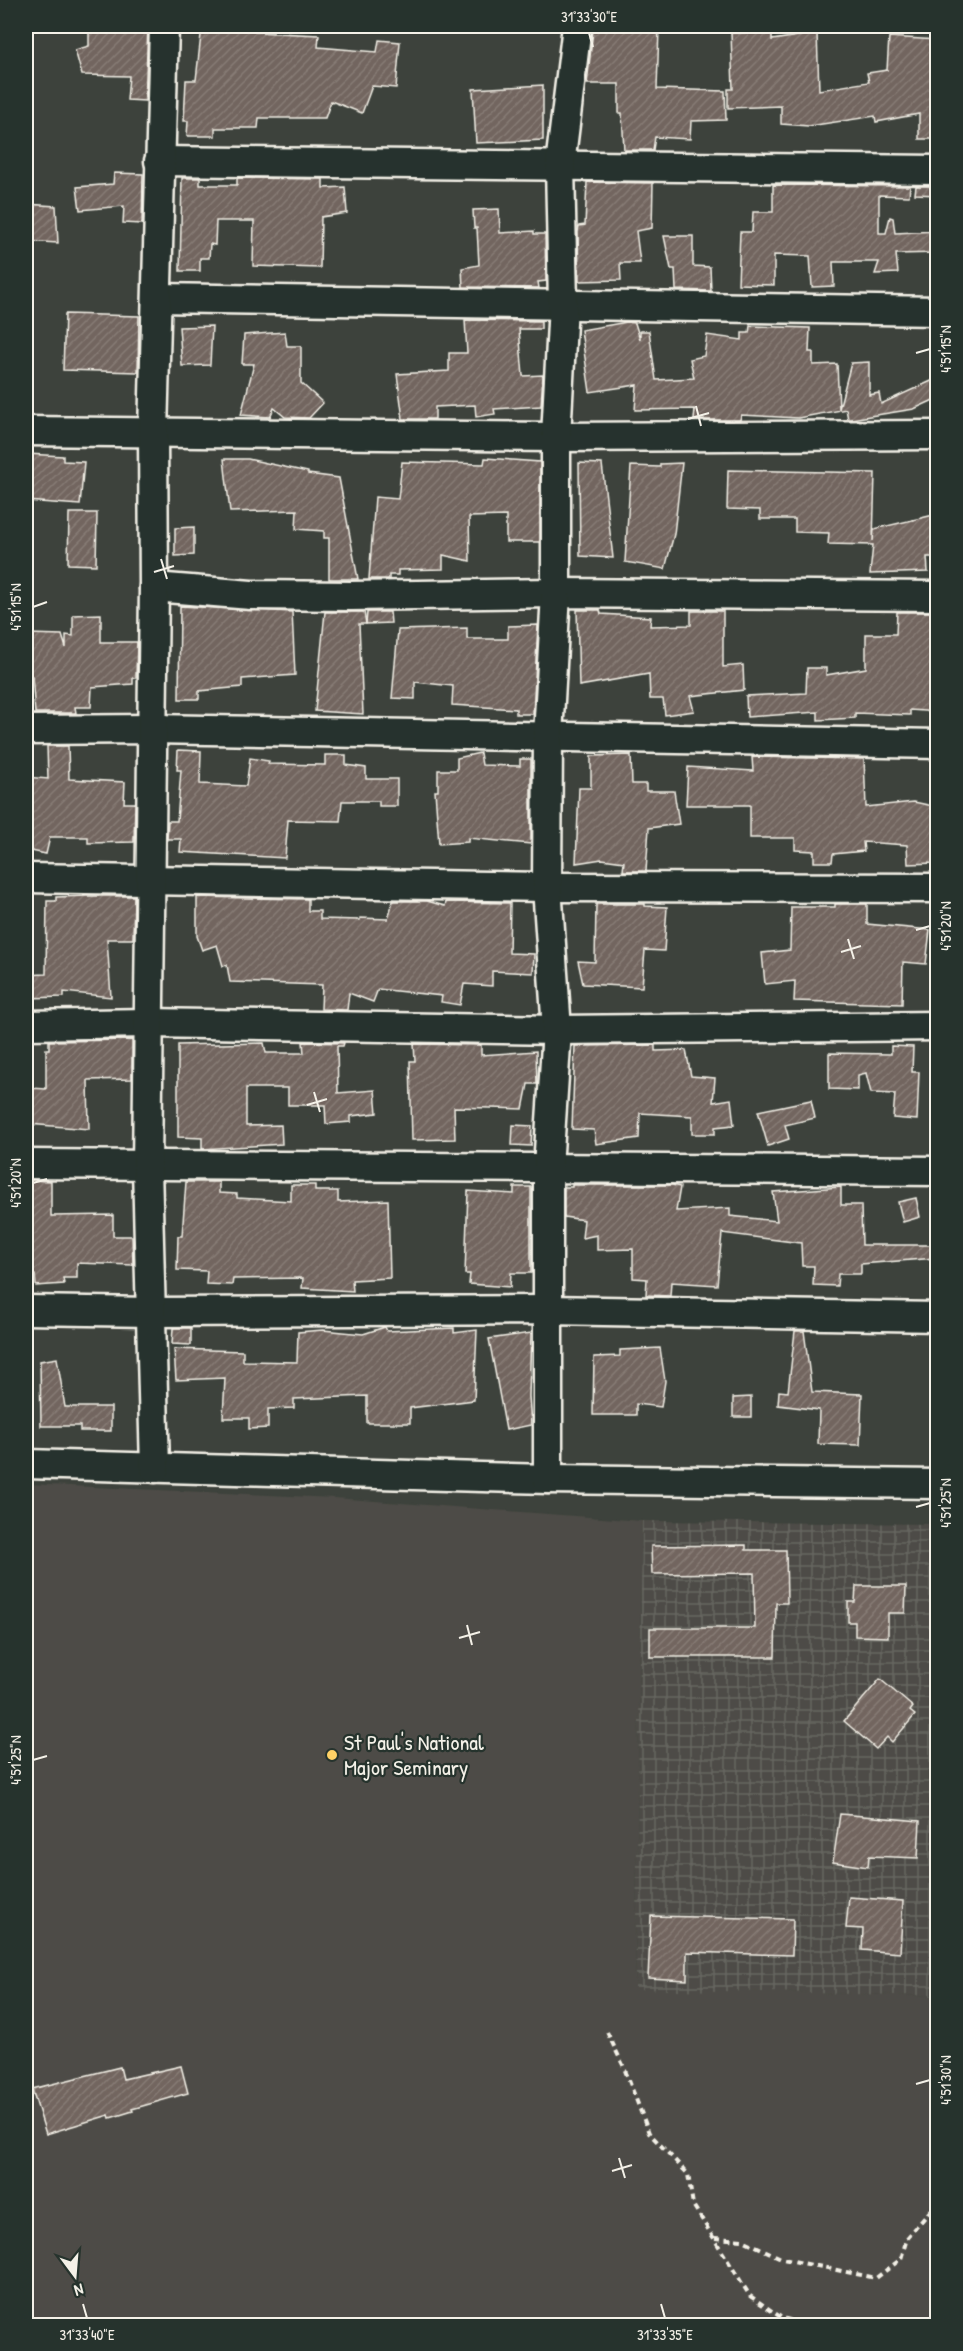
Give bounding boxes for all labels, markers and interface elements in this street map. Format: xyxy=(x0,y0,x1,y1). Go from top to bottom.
text: 31°33'30"E xyxy=(561,6,617,27)
text: 4°51'15"N xyxy=(935,325,956,373)
text: 4°51'15"N xyxy=(5,583,26,631)
text: 4°51'20"N xyxy=(935,901,956,951)
text: 4°51'20"N xyxy=(5,1158,26,1208)
text: 4°51'25"N xyxy=(935,1478,956,1528)
place label: St Paul's National Major Seminary xyxy=(344,1727,484,1782)
text: 4°51'25"N xyxy=(5,1735,26,1785)
marker: St Paul's National Major Seminary xyxy=(325,1748,339,1762)
text: 4°51'30"N xyxy=(935,2055,956,2105)
north arrow xyxy=(45,2246,105,2306)
text: N xyxy=(72,2279,86,2302)
text: 31°33'40"E xyxy=(59,2324,115,2345)
text: 31°33'35"E xyxy=(637,2324,693,2345)

